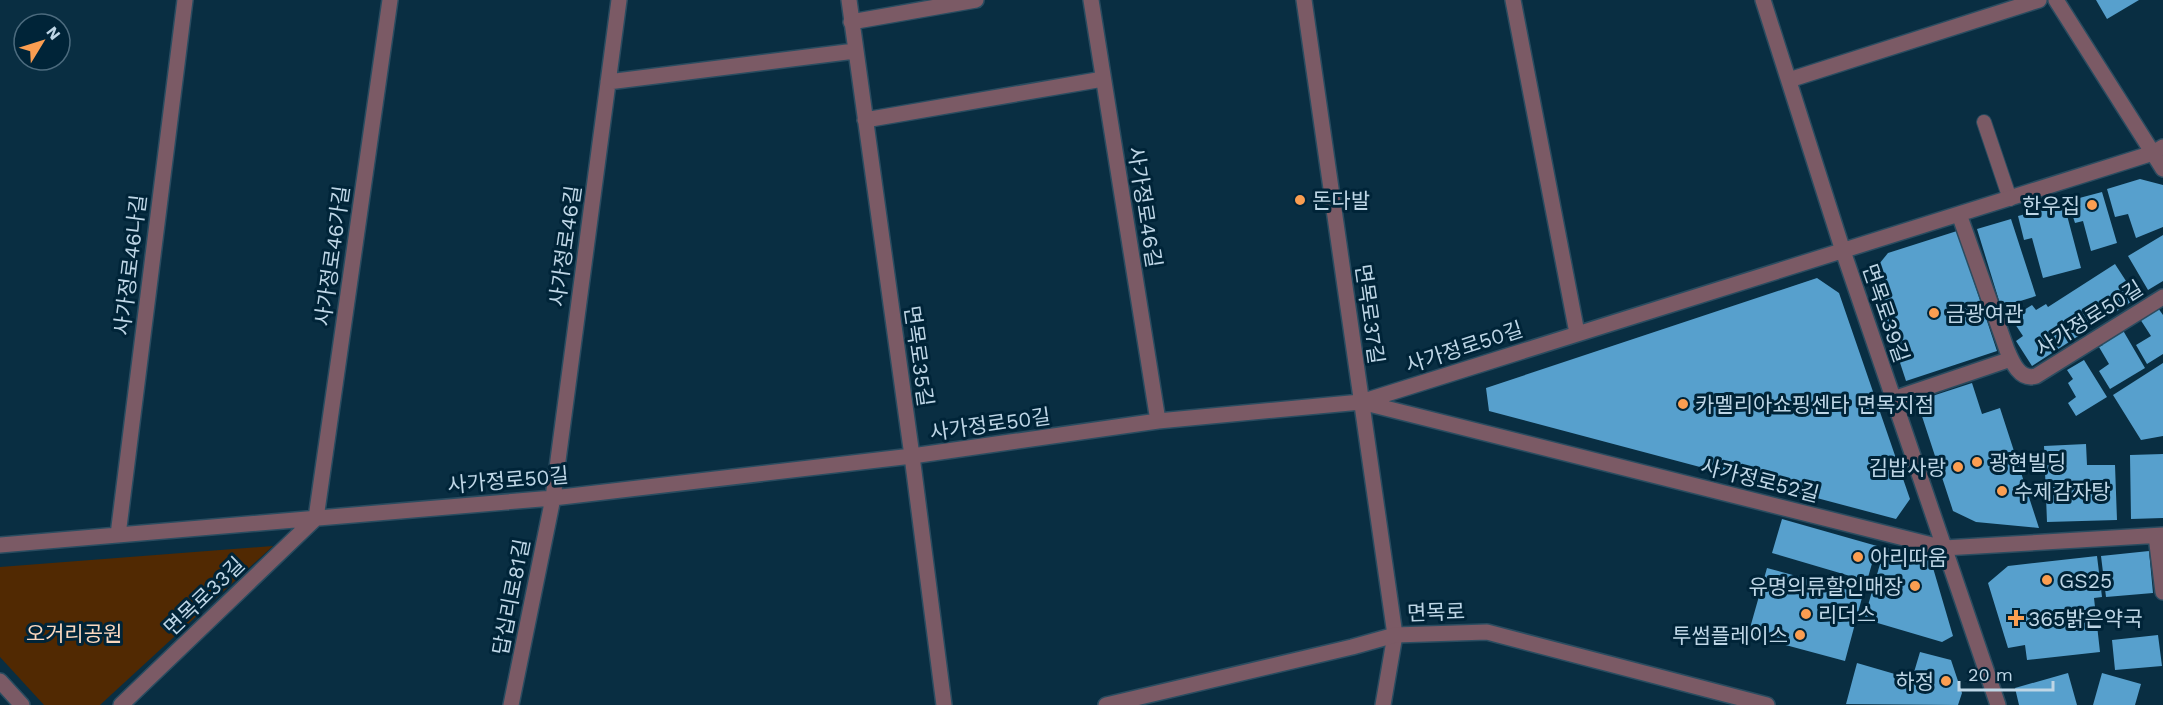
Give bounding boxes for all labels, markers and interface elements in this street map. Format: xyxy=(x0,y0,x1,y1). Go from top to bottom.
north arrow xyxy=(12,12,72,72)
text: N xyxy=(42,23,65,44)
street label: 사가정로46길 xyxy=(1123,145,1167,269)
street label: 사가정로46가길 xyxy=(310,184,354,328)
street label: 사가정로46길 xyxy=(544,184,586,308)
place label: 돈다발 xyxy=(1312,188,1370,213)
street label: 사가정로46나길 xyxy=(109,193,151,337)
marker: 돈다발 xyxy=(1293,193,1307,207)
place label: 한우집 xyxy=(2022,193,2080,218)
marker: 한우집 xyxy=(2085,198,2099,212)
street label: 면목로39길 xyxy=(1857,260,1915,366)
street label: 면목로37길 xyxy=(1351,263,1389,365)
street label: 사가정로50길 xyxy=(2031,275,2147,361)
place label: 금광여관 xyxy=(1946,301,2023,326)
street label: 면목로35길 xyxy=(900,304,938,408)
marker: 금광여관 xyxy=(1927,306,1941,320)
street label: 사가정로50길 xyxy=(1402,316,1526,378)
place label: 카멜리아쇼핑센타 면목지점 xyxy=(1695,392,1934,417)
marker: 카멜리아쇼핑센타 면목지점 xyxy=(1676,397,1690,411)
street label: 사가정로50길 xyxy=(928,403,1052,445)
place label: 광현빌딩 xyxy=(1989,450,2066,475)
street label: 사가정로52길 xyxy=(1698,453,1822,507)
place label: 김밥사랑 xyxy=(1869,455,1946,480)
marker: 광현빌딩 xyxy=(1970,455,1984,469)
marker: 김밥사랑 xyxy=(1951,460,1965,474)
street label: 사가정로50길 xyxy=(446,462,570,498)
place label: 수제감자탕 xyxy=(2014,479,2111,504)
marker: 수제감자탕 xyxy=(1995,484,2009,498)
street label: 답십리로81길 xyxy=(487,537,535,657)
place label: 아리따움 xyxy=(1870,545,1947,570)
marker: 아리따움 xyxy=(1851,550,1865,564)
street label: 면목로33길 xyxy=(159,552,249,640)
place label: GS25 xyxy=(2059,568,2112,593)
marker: GS25 xyxy=(2040,573,2054,587)
place label: 유명의류할인매장 xyxy=(1748,574,1903,599)
marker: 유명의류할인매장 xyxy=(1908,579,1922,593)
street label: 면목로 xyxy=(1407,598,1465,626)
place label: 리더스 xyxy=(1818,602,1876,627)
place label: 365밝은약국 xyxy=(2028,606,2143,631)
marker: 리더스 xyxy=(1799,607,1813,621)
marker: 365밝은약국 xyxy=(2009,611,2023,625)
park label: 오거리공원 xyxy=(26,621,122,646)
place label: 투썸플레이스 xyxy=(1672,623,1788,648)
marker: 투썸플레이스 xyxy=(1793,628,1807,642)
scale bar xyxy=(1959,654,2054,692)
text: 20 m xyxy=(1968,664,2013,685)
place label: 하정 xyxy=(1895,669,1934,694)
marker: 하정 xyxy=(1939,674,1953,688)

